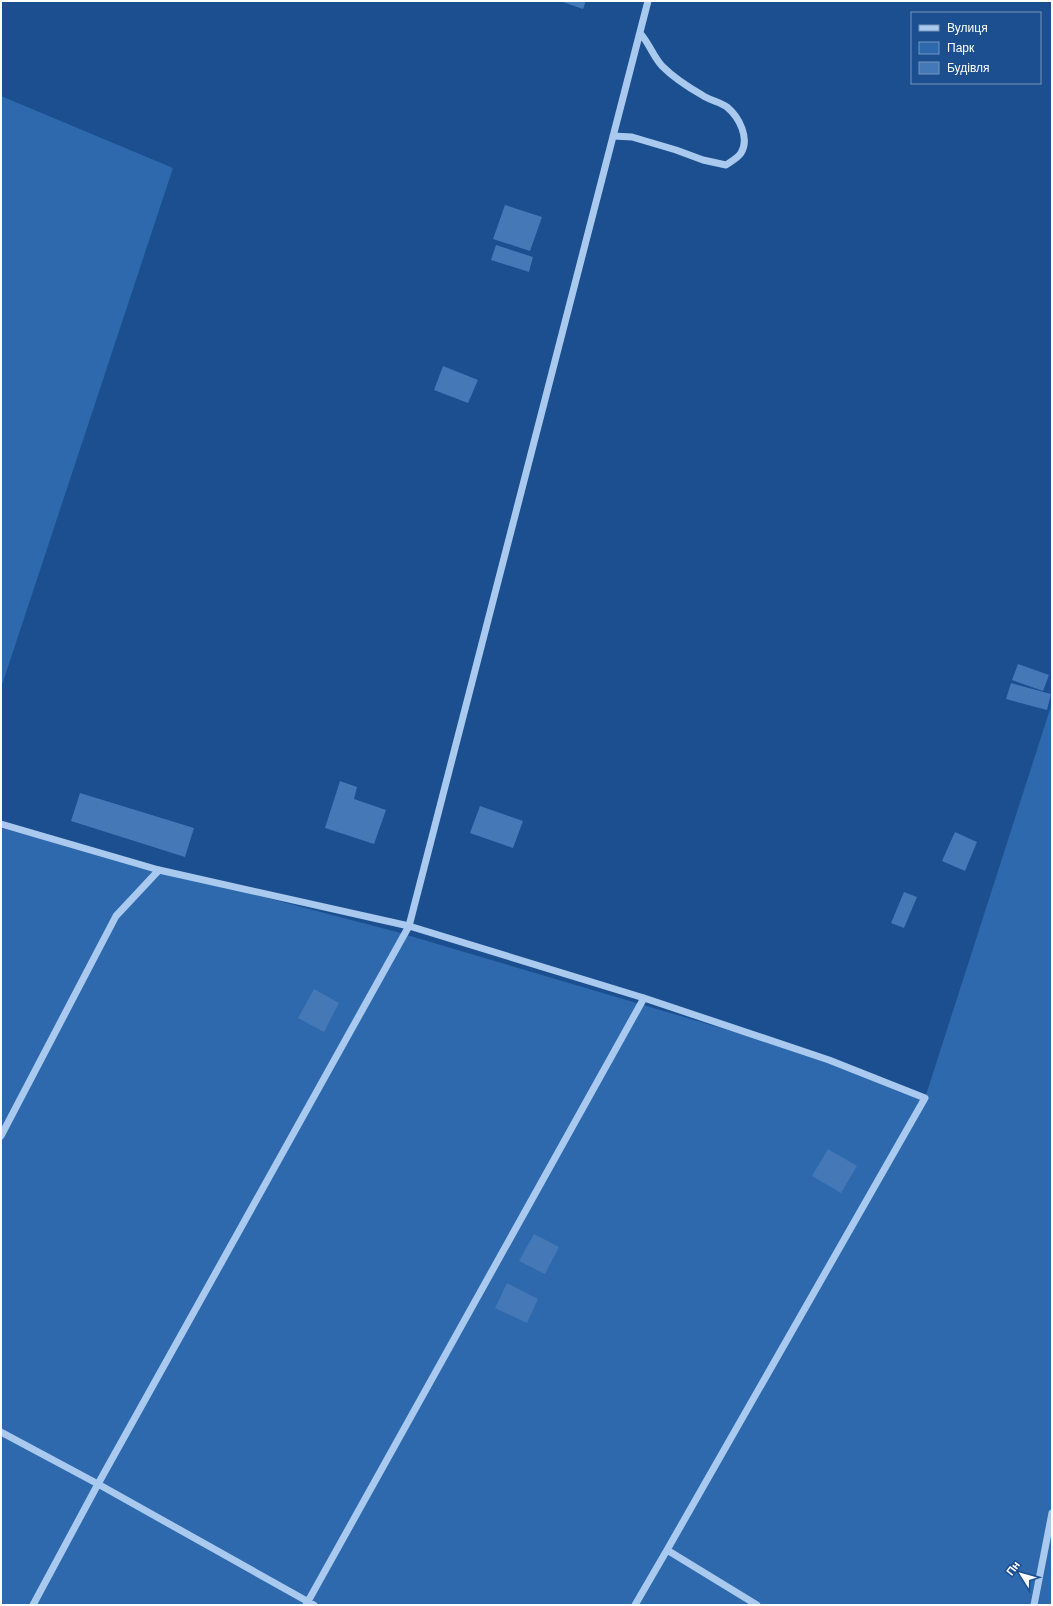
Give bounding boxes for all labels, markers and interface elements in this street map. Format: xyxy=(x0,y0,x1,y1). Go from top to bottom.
legend xyxy=(911,12,1041,84)
text: Вулиця xyxy=(947,21,988,35)
text: Парк xyxy=(947,41,975,55)
text: Будівля xyxy=(947,61,989,75)
north arrow xyxy=(1001,1554,1041,1594)
text: Пн xyxy=(1004,1559,1022,1577)

